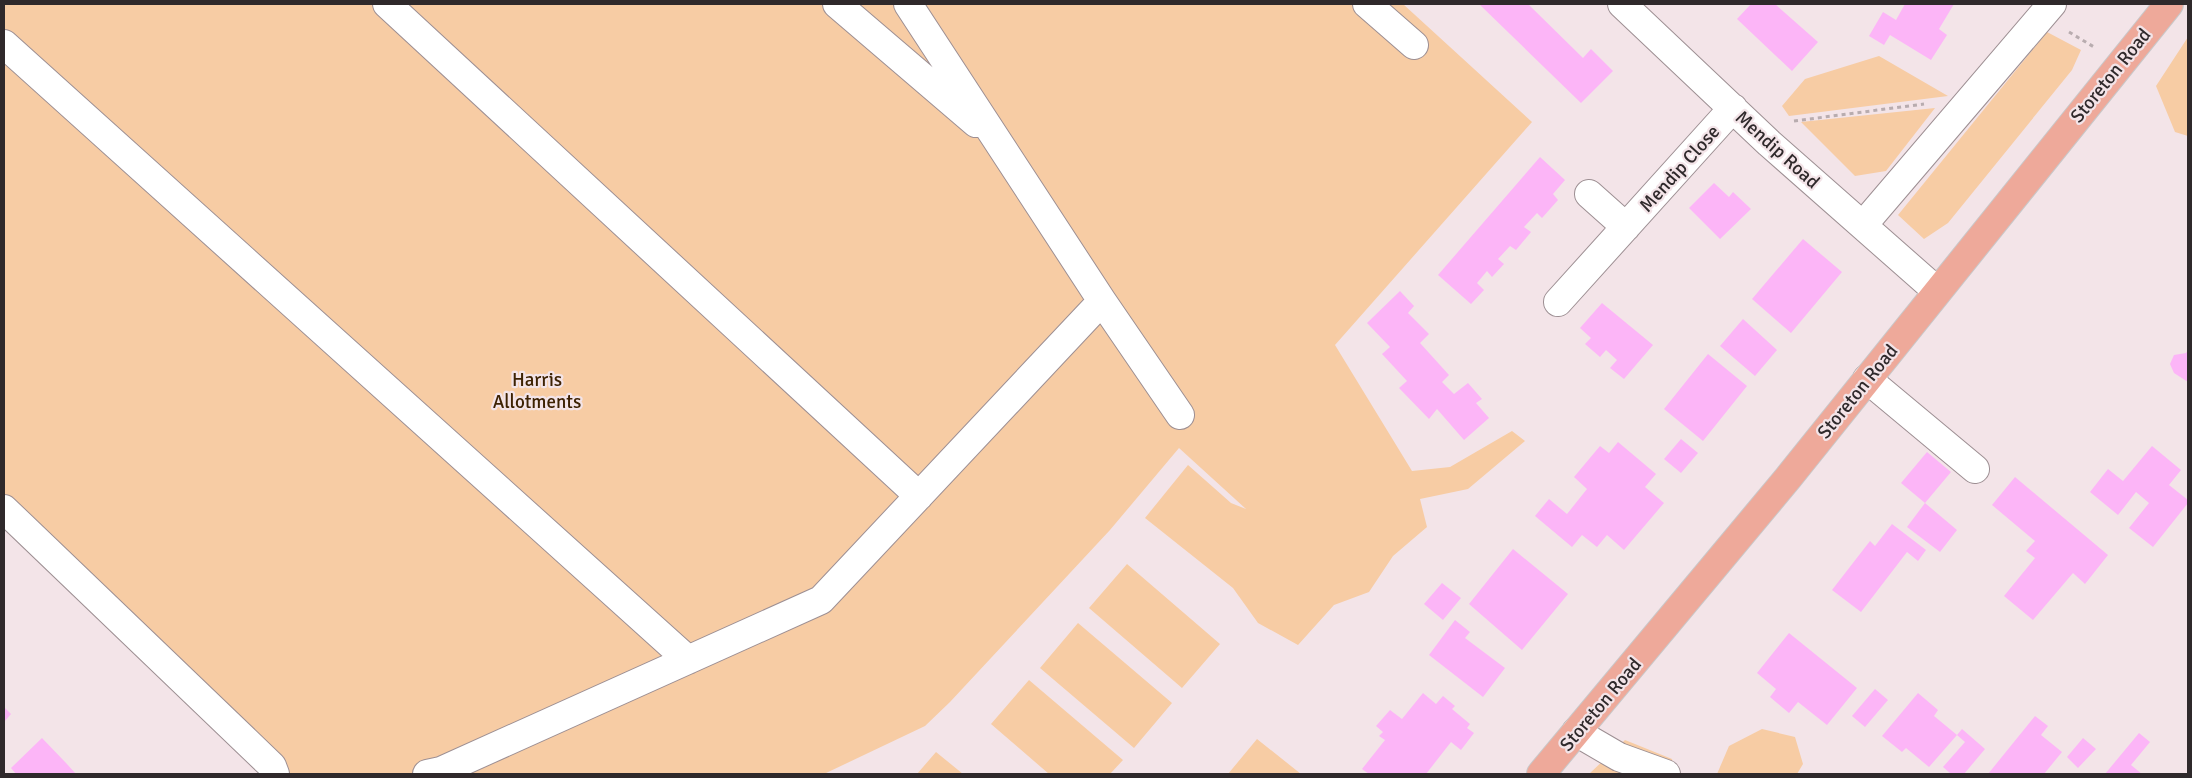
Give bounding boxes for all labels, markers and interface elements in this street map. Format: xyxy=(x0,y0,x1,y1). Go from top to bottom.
street label: Storeton Road xyxy=(2065,24,2156,128)
street label: Mendip Road xyxy=(1730,106,1824,194)
street label: Mendip Close xyxy=(1634,120,1725,217)
street label: Storeton Road xyxy=(1812,340,1903,444)
park label: Harris Allotments xyxy=(493,368,581,414)
street label: Storeton Road xyxy=(1555,653,1647,756)

